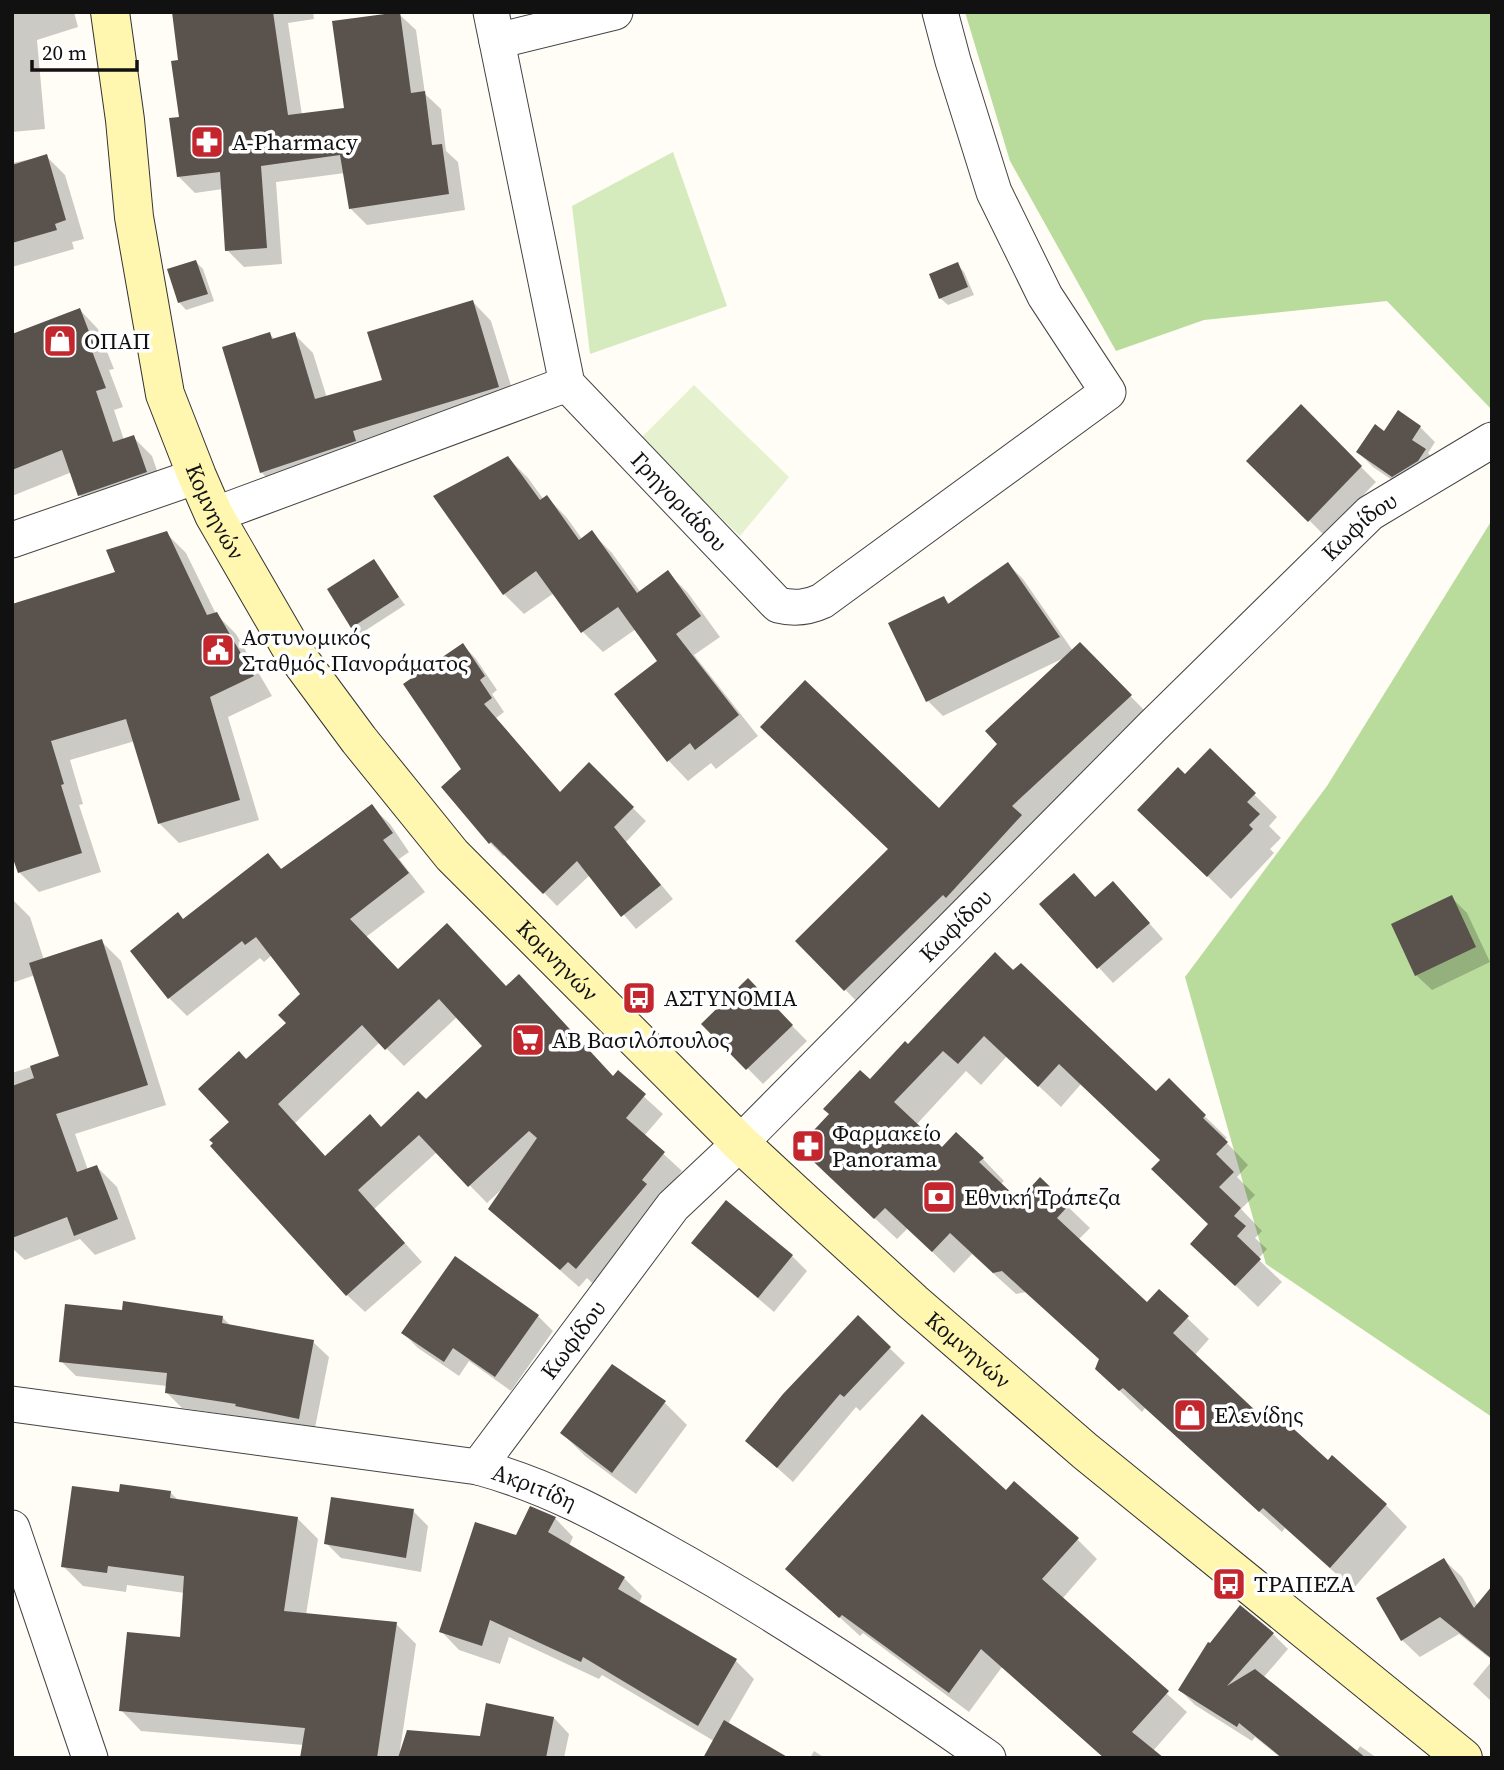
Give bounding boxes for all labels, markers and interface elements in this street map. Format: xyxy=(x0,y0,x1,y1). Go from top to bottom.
scale bar xyxy=(32,28,136,72)
text: 20 m xyxy=(42,38,87,67)
pharmacy icon: A-Pharmacy xyxy=(188,123,226,161)
place label: A-Pharmacy xyxy=(232,126,358,158)
shop icon: ΟΠΑΠ xyxy=(41,322,79,360)
place label: ΟΠΑΠ xyxy=(84,325,150,357)
street label: Γρηγοριάδου xyxy=(624,444,735,558)
street label: Κομνηνών xyxy=(178,459,252,565)
street label: Κωφίδου xyxy=(1314,484,1403,568)
place label: Αστυνομικός Σταθμός Πανοράματος xyxy=(242,621,468,679)
public building icon: Αστυνομικός Σταθμός Πανοράματος xyxy=(199,631,237,669)
street label: Κωφίδου xyxy=(912,882,999,969)
street label: Κομνηνών xyxy=(510,913,606,1009)
bus stop icon: ΑΣΤΥΝΟΜΙΑ xyxy=(620,979,658,1017)
place label: ΑΣΤΥΝΟΜΙΑ xyxy=(664,982,798,1014)
supermarket icon: ΑΒ Βασιλόπουλος xyxy=(509,1021,547,1059)
place label: ΑΒ Βασιλόπουλος xyxy=(552,1024,730,1056)
place label: Φαρμακείο Panorama xyxy=(832,1117,941,1175)
pharmacy icon: Φαρμακείο Panorama xyxy=(789,1127,827,1165)
bank icon: Εθνική Τράπεζα xyxy=(920,1178,958,1216)
place label: Εθνική Τράπεζα xyxy=(964,1181,1121,1213)
street label: Κωφίδου xyxy=(533,1294,613,1386)
street label: Κομνηνών xyxy=(919,1304,1018,1396)
shop icon: Ελενίδης xyxy=(1171,1396,1209,1434)
place label: Ελενίδης xyxy=(1214,1399,1304,1431)
street label: Ακριτίδη xyxy=(488,1456,582,1518)
bus stop icon: ΤΡΑΠΕΖΑ xyxy=(1210,1565,1248,1603)
place label: ΤΡΑΠΕΖΑ xyxy=(1254,1568,1355,1600)

